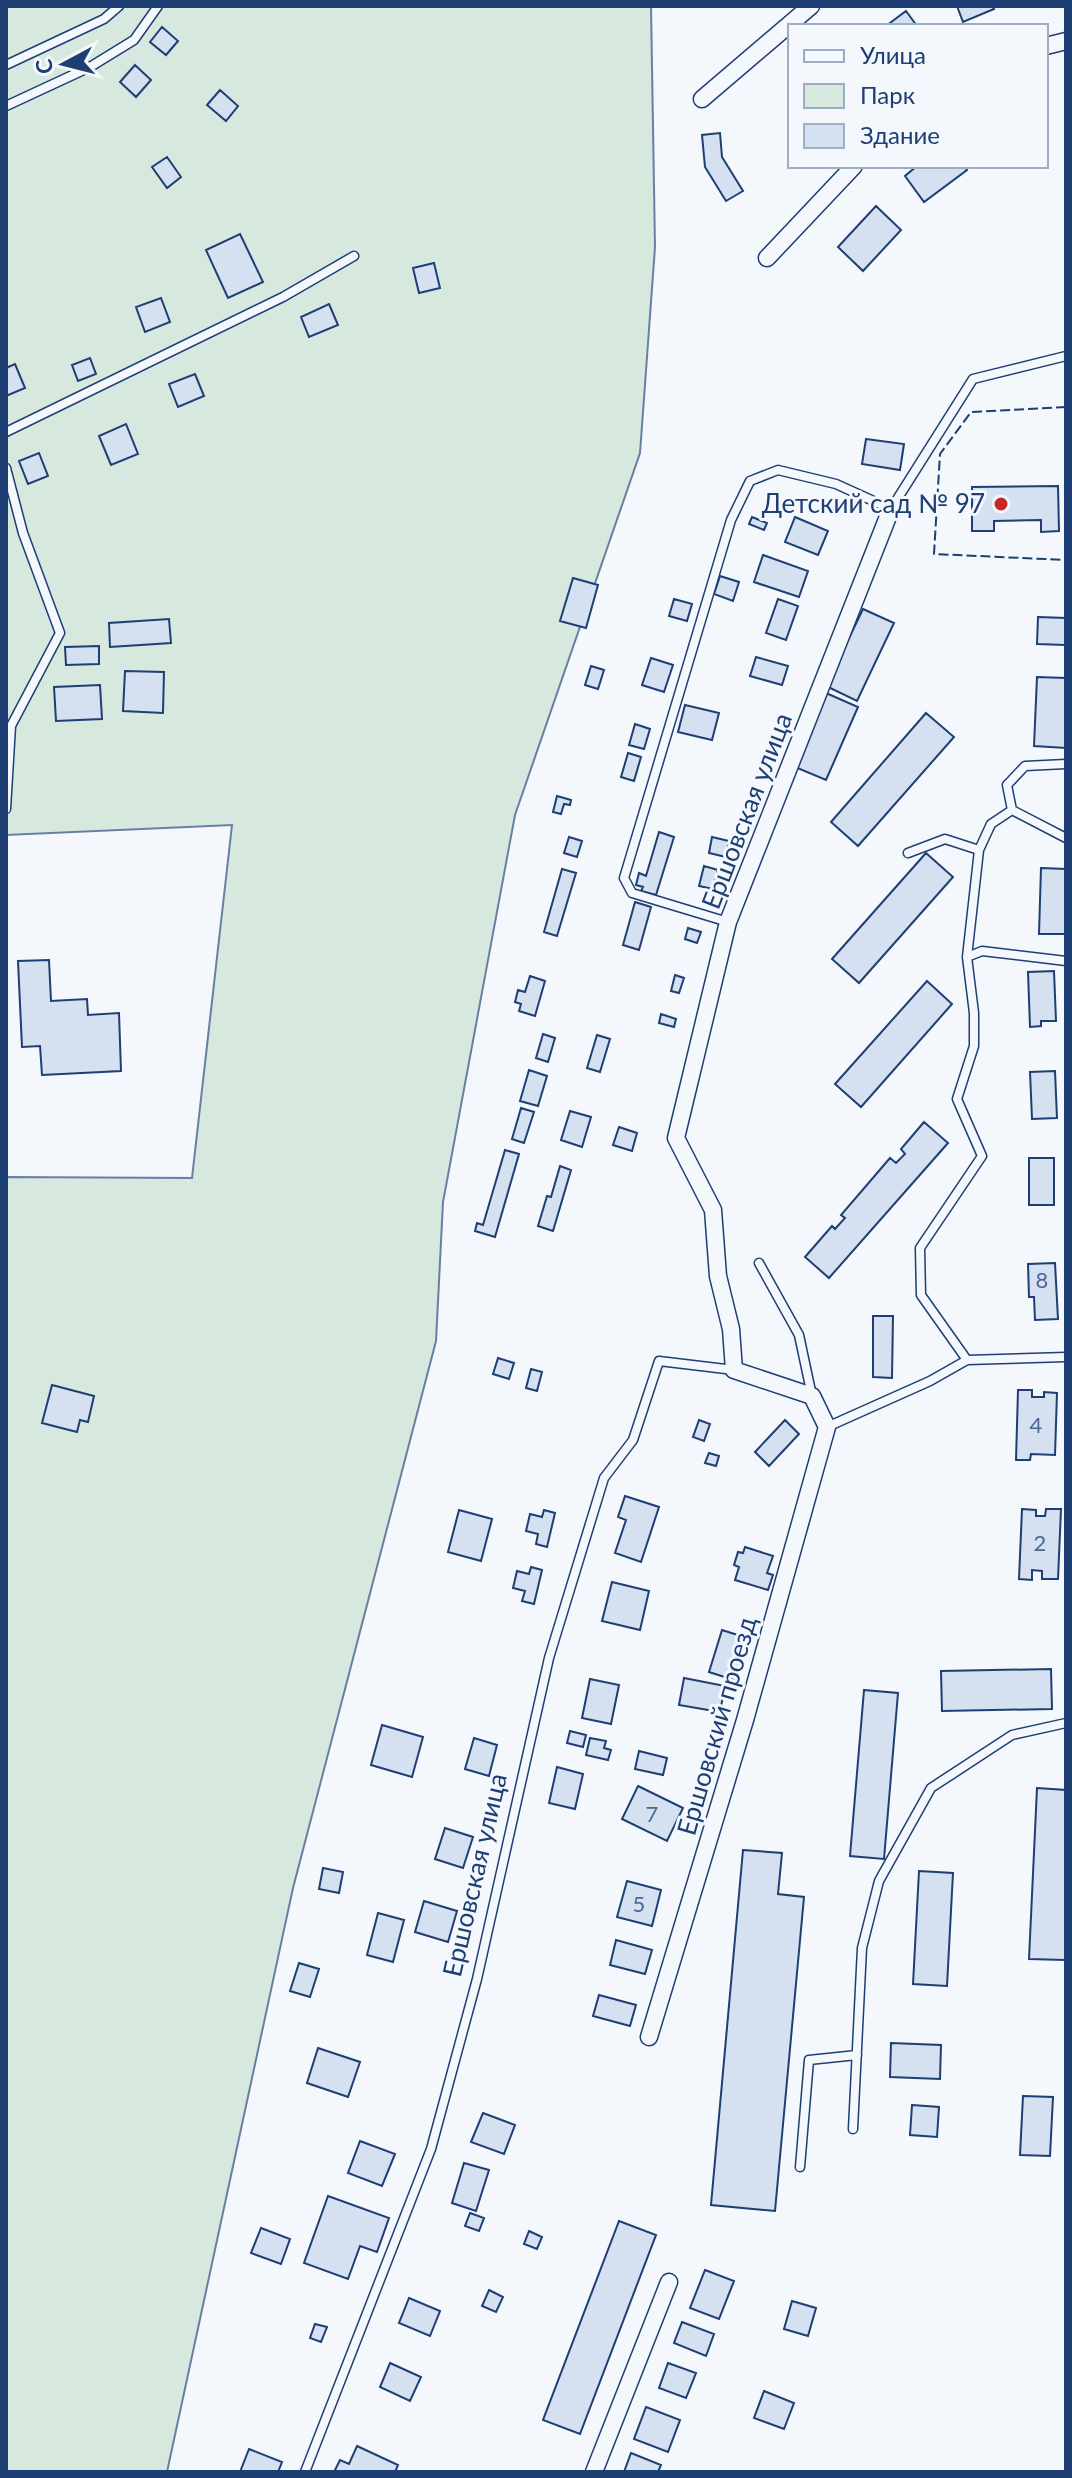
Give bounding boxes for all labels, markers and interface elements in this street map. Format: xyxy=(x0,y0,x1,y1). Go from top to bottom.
north arrow xyxy=(24,24,104,104)
legend xyxy=(788,24,1048,168)
text: Улица xyxy=(860,40,926,69)
text: С xyxy=(29,57,58,75)
text: Парк xyxy=(860,80,916,109)
text: Здание xyxy=(860,120,940,149)
place label: Детский сад № 97 xyxy=(762,487,985,519)
marker: Детский сад № 97 xyxy=(992,495,1010,513)
street label: Ершовская улица xyxy=(694,708,798,913)
house number: 8 xyxy=(1036,1266,1048,1293)
house number: 4 xyxy=(1030,1411,1043,1438)
house number: 2 xyxy=(1034,1529,1046,1556)
street label: Ершовский проезд xyxy=(670,1613,763,1839)
street label: Ершовская улица xyxy=(435,1770,513,1979)
house number: 7 xyxy=(646,1800,658,1827)
house number: 5 xyxy=(633,1890,645,1917)

